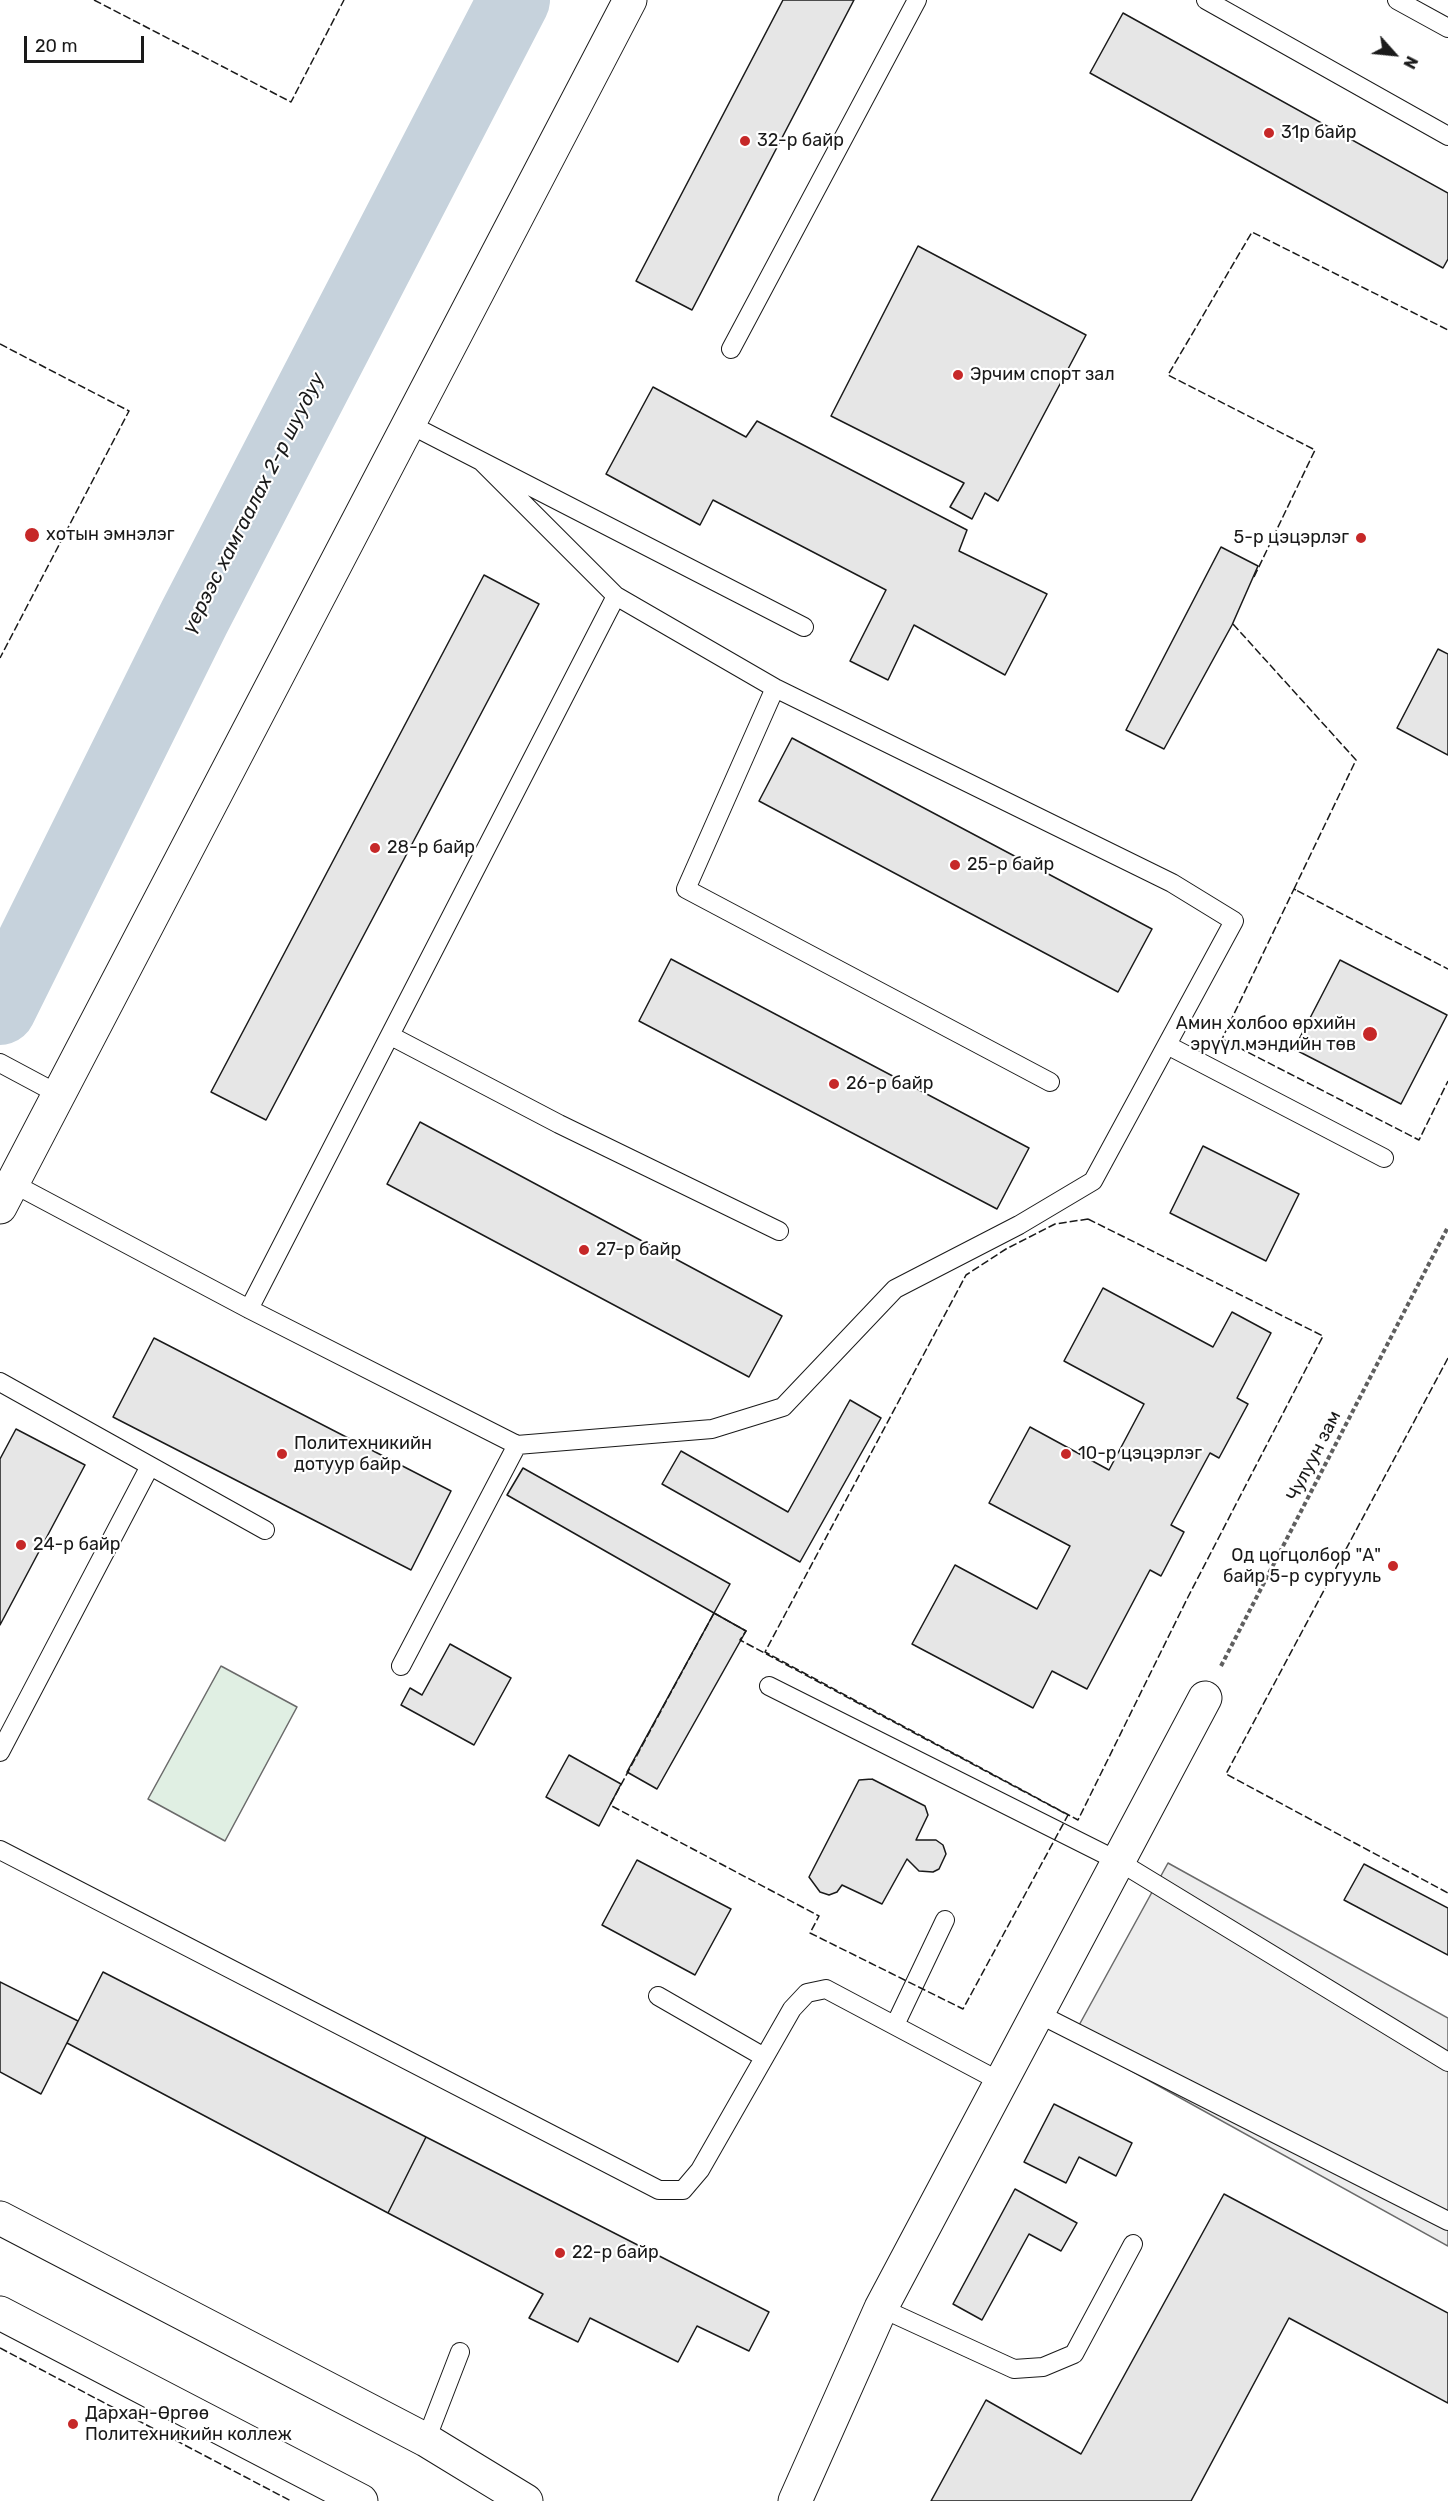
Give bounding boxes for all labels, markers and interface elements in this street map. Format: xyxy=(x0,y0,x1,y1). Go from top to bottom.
scale bar xyxy=(27,24,147,62)
north arrow xyxy=(1364,24,1424,84)
text: 20 m xyxy=(35,35,77,57)
text: N xyxy=(1399,53,1422,72)
place label: 31р байр xyxy=(1281,122,1356,144)
marker: 31р байр xyxy=(1262,126,1276,140)
place label: 32-р байр xyxy=(757,130,844,152)
marker: 32-р байр xyxy=(738,134,752,148)
place label: Эрчим спорт зал xyxy=(970,364,1115,386)
marker: Эрчим спорт зал xyxy=(951,368,965,382)
water label: үерээс хамгаалах 2-р шуудуу xyxy=(178,369,330,637)
place label: хотын эмнэлэг xyxy=(46,524,175,546)
marker: хотын эмнэлэг xyxy=(23,526,41,544)
place label: 5-р цэцэрлэг xyxy=(1234,527,1349,549)
marker: 5-р цэцэрлэг xyxy=(1354,531,1368,545)
place label: 28-р байр xyxy=(387,837,475,859)
marker: 28-р байр xyxy=(368,841,382,855)
place label: 25-р байр xyxy=(967,854,1054,876)
marker: 25-р байр xyxy=(948,858,962,872)
place label: Амин холбоо өрхийн эрүүл мэндийн төв xyxy=(1176,1013,1356,1056)
marker: Амин холбоо өрхийн эрүүл мэндийн төв xyxy=(1361,1025,1379,1043)
place label: 26-р байр xyxy=(846,1073,933,1095)
marker: 26-р байр xyxy=(827,1077,841,1091)
place label: 27-р байр xyxy=(596,1239,681,1261)
marker: 27-р байр xyxy=(577,1243,591,1257)
street label: Чулуун зам xyxy=(1282,1407,1346,1505)
place label: Политехникийн дотуур байр xyxy=(294,1433,432,1476)
place label: 10-р цэцэрлэг xyxy=(1078,1443,1202,1465)
marker: Политехникийн дотуур байр xyxy=(275,1447,289,1461)
marker: 10-р цэцэрлэг xyxy=(1059,1447,1073,1461)
place label: 24-р байр xyxy=(33,1534,121,1556)
marker: 24-р байр xyxy=(14,1538,28,1552)
place label: Од цогцолбор "А" байр 5-р сургууль xyxy=(1223,1545,1381,1588)
marker: Од цогцолбор "А" байр 5-р сургууль xyxy=(1386,1559,1400,1573)
place label: 22-р байр xyxy=(572,2242,659,2264)
marker: 22-р байр xyxy=(553,2246,567,2260)
place label: Дархан-Өргөө Политехникийн коллеж xyxy=(85,2403,292,2446)
marker: Дархан-Өргөө Политехникийн коллеж xyxy=(66,2417,80,2431)

